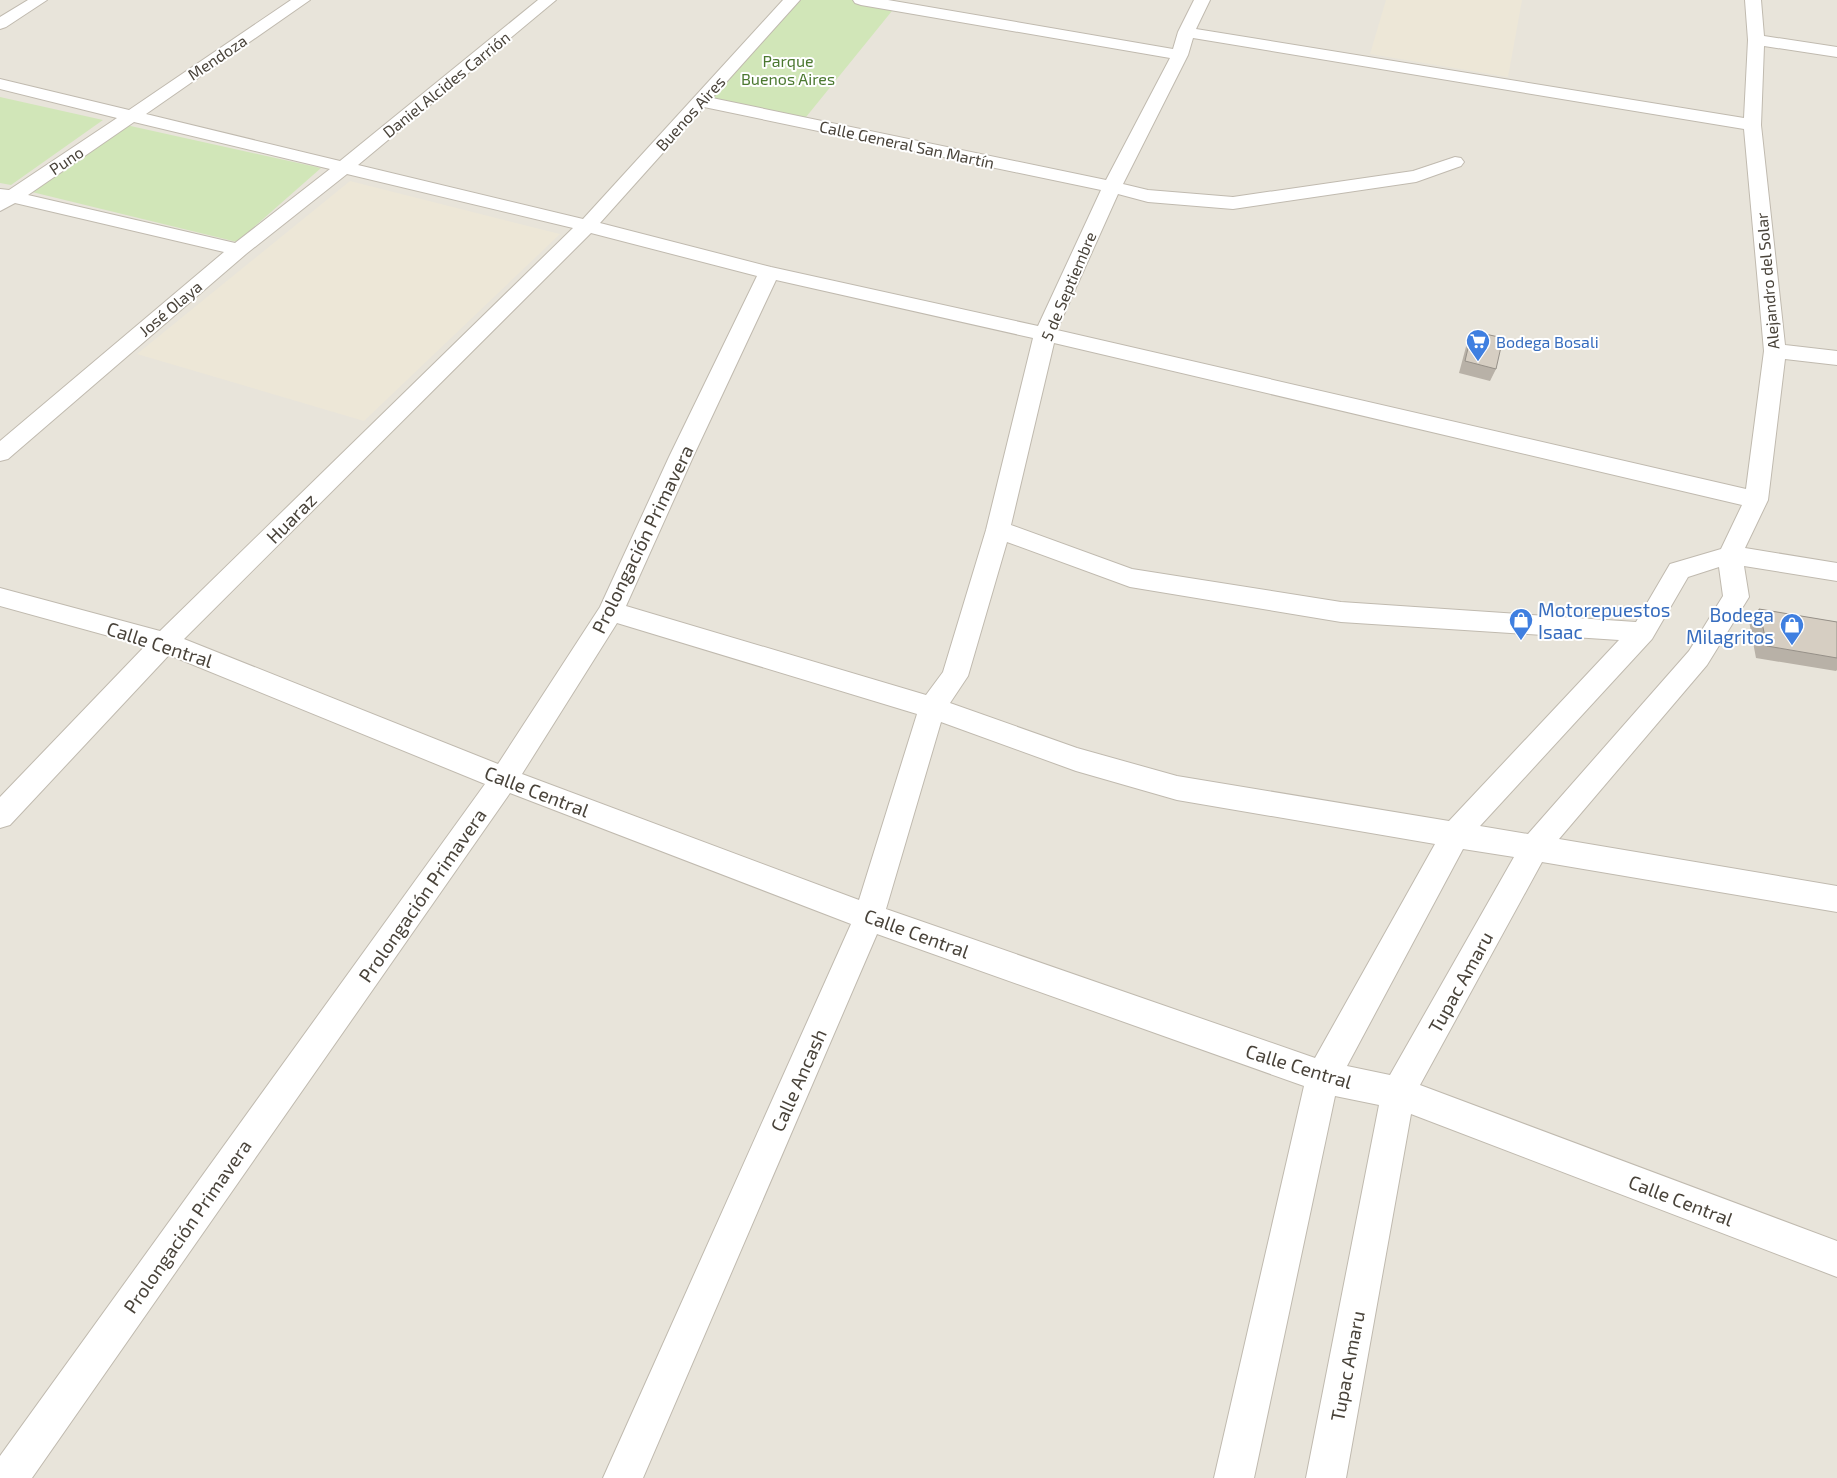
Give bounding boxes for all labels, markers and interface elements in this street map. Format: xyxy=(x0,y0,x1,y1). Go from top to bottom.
street label: Daniel Alcides Carrión xyxy=(379,27,513,141)
street label: Mendoza xyxy=(184,30,250,84)
park label: Parque Buenos Aires xyxy=(741,51,835,88)
street label: Buenos Aires xyxy=(651,72,729,154)
street label: Calle General San Martín xyxy=(818,116,996,172)
street label: Puno xyxy=(45,142,87,178)
street label: Alejandro del Solar xyxy=(1752,211,1783,350)
street label: 5 de Septiembre xyxy=(1036,228,1100,344)
street label: José Olaya xyxy=(135,276,205,340)
supermarket icon: Bodega Bosali xyxy=(1465,328,1491,362)
place label: Bodega Bosali xyxy=(1496,332,1599,351)
street label: Prolongación Primavera xyxy=(586,441,698,637)
street label: Huaraz xyxy=(261,488,321,548)
place label: Motorepuestos Isaac xyxy=(1538,598,1670,643)
place label: Bodega Milagritos xyxy=(1686,603,1774,648)
shop icon: Motorepuestos Isaac xyxy=(1508,607,1534,641)
shop icon: Bodega Milagritos xyxy=(1779,612,1805,646)
street label: Calle Central xyxy=(104,616,216,672)
street label: Calle Central xyxy=(482,761,593,822)
street label: Prolongación Primavera xyxy=(353,804,491,986)
street label: Calle Central xyxy=(861,903,973,963)
street label: Tupac Amaru xyxy=(1423,927,1497,1037)
street label: Calle Ancash xyxy=(765,1025,831,1135)
street label: Calle Central xyxy=(1243,1039,1355,1093)
street label: Prolongación Primavera xyxy=(118,1135,256,1317)
street label: Calle Central xyxy=(1626,1170,1737,1231)
street label: Tupac Amaru xyxy=(1325,1309,1369,1423)

